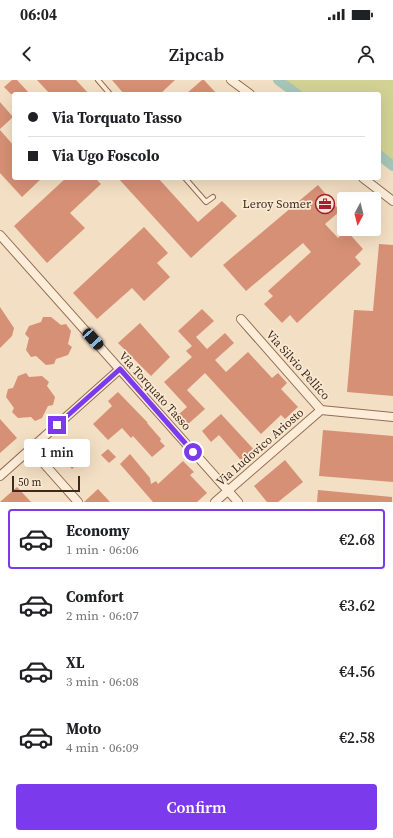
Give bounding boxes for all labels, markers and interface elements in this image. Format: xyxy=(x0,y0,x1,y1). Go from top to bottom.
text: 06:04 xyxy=(20,4,57,25)
text: Zipcab xyxy=(169,42,224,67)
icon: back xyxy=(16,43,38,65)
icon: person xyxy=(355,43,377,65)
text: Via Torquato Tasso xyxy=(52,107,182,128)
text: Via Ugo Foscolo xyxy=(52,145,160,166)
north arrow xyxy=(337,192,381,236)
map controls xyxy=(337,192,381,236)
office icon: Leroy Somer xyxy=(314,193,336,215)
place label: Leroy Somer xyxy=(243,196,311,212)
car xyxy=(81,326,105,352)
street label: Via Silvio Pellico xyxy=(262,327,334,404)
street label: Via Torquato Tasso xyxy=(115,348,195,434)
street label: Via Ludovico Ariosto xyxy=(213,404,307,489)
route end xyxy=(48,416,66,434)
callout: 1 min xyxy=(24,439,90,467)
route start xyxy=(184,443,202,461)
text: 1 min xyxy=(40,444,74,461)
scale bar xyxy=(12,474,80,493)
text: 50 m xyxy=(18,475,41,490)
text: Economy xyxy=(66,520,130,541)
icon: car xyxy=(18,521,54,557)
text: €2.68 xyxy=(339,529,375,550)
text: 1 min · 06:06 xyxy=(66,541,139,558)
text: Comfort xyxy=(66,586,124,607)
icon: car xyxy=(18,587,54,623)
text: €3.62 xyxy=(339,595,375,616)
text: 2 min · 06:07 xyxy=(66,607,139,624)
text: XL xyxy=(66,652,85,673)
icon: car xyxy=(18,653,54,689)
text: €4.56 xyxy=(339,661,375,682)
text: 3 min · 06:08 xyxy=(66,673,139,690)
text: Moto xyxy=(66,718,101,739)
icon: car xyxy=(18,719,54,755)
text: €2.58 xyxy=(339,727,375,748)
text: 4 min · 06:09 xyxy=(66,739,139,756)
button: Confirm xyxy=(16,784,377,830)

